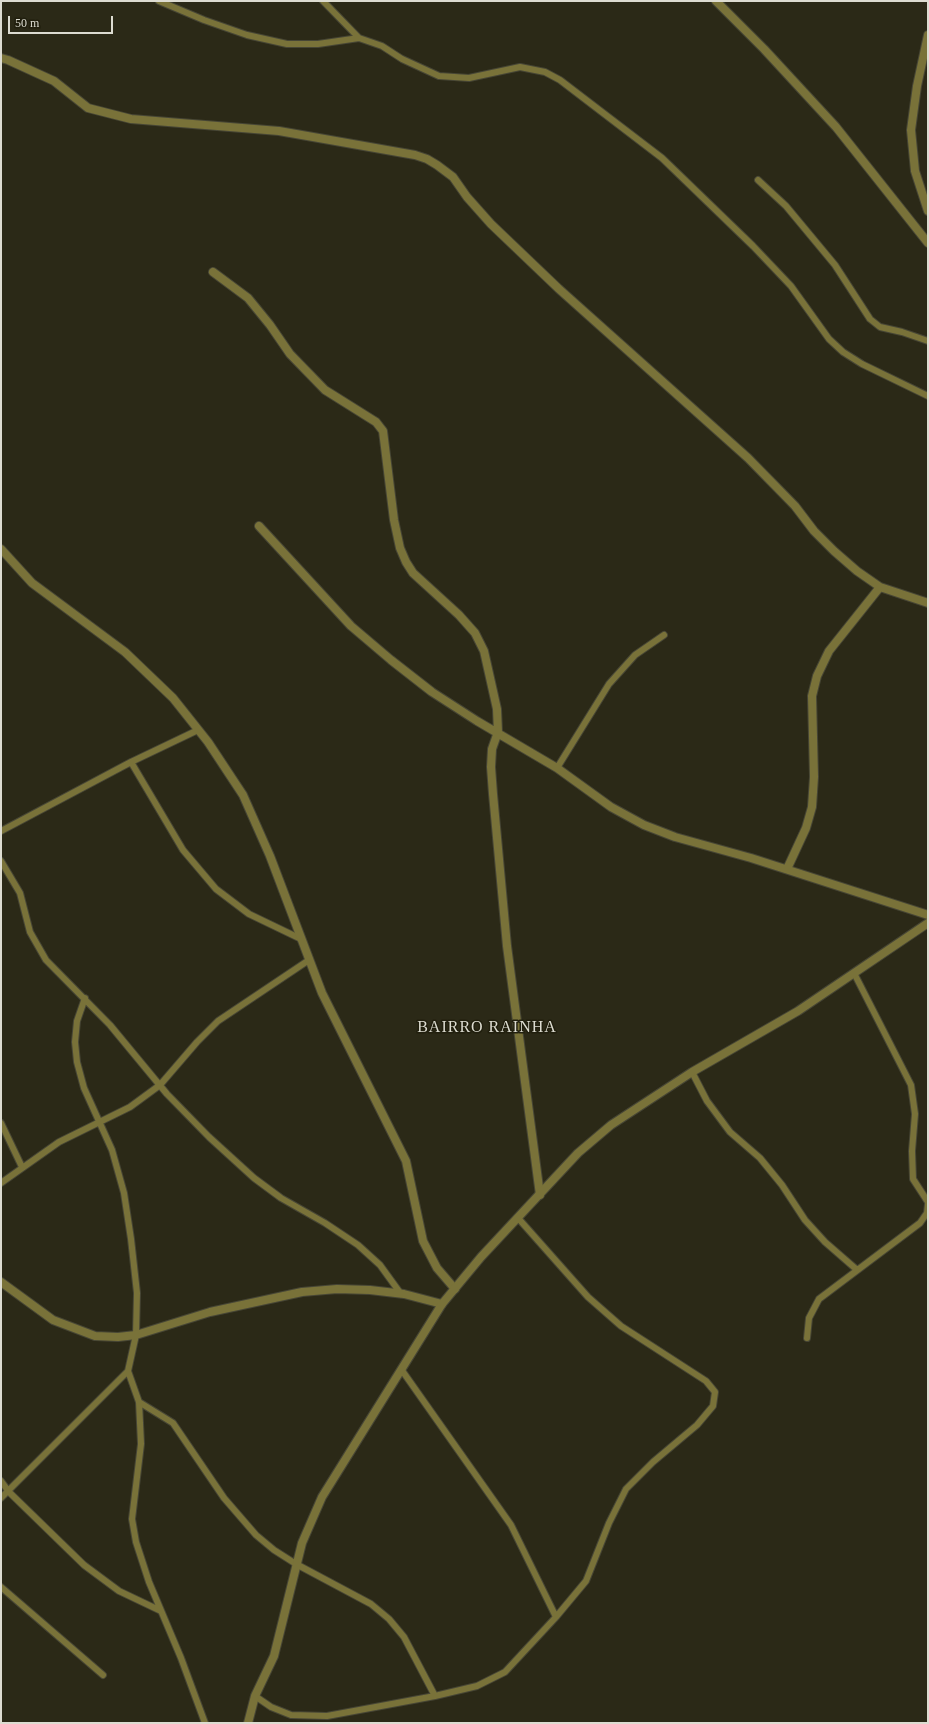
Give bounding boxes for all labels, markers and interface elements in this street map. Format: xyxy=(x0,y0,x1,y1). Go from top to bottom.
scale bar xyxy=(10,8,115,34)
text: 50 m xyxy=(15,16,39,30)
district label: BAIRRO RAINHA xyxy=(417,1018,557,1038)

